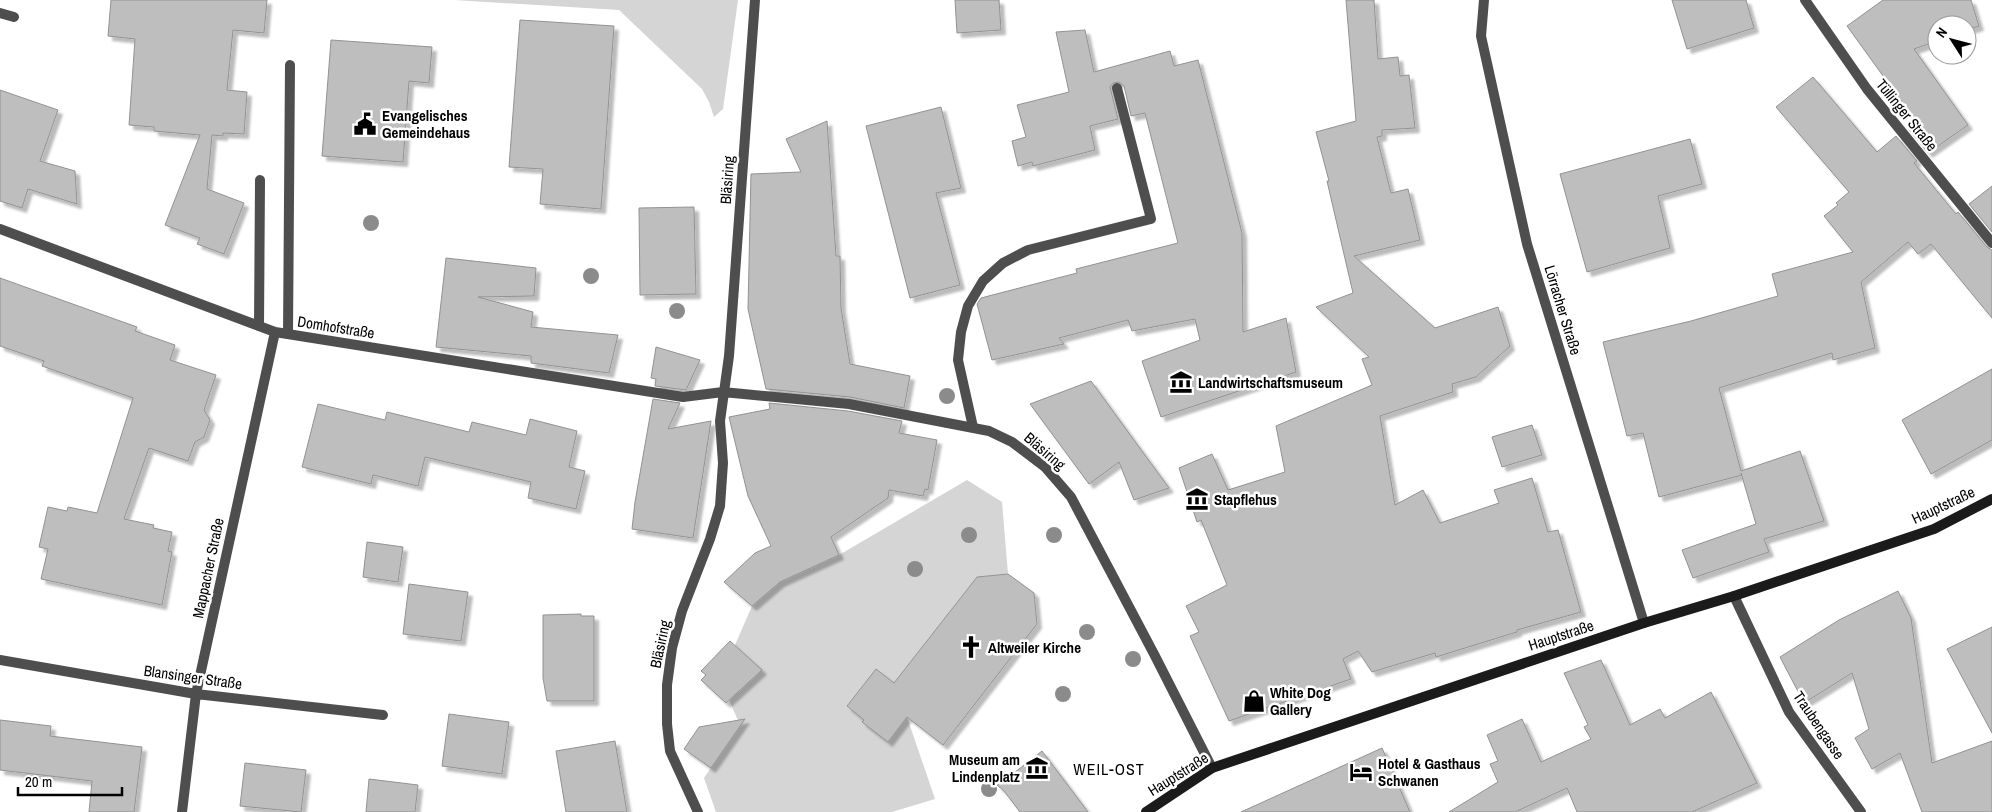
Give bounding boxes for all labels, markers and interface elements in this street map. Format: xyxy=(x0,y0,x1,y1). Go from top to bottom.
north arrow xyxy=(1927,15,1977,65)
text: N xyxy=(1932,24,1951,41)
street label: Tüllinger Straße xyxy=(1871,75,1943,156)
place label: Evangelisches Gemeindehaus xyxy=(382,105,470,143)
public building icon: Evangelisches Gemeindehaus xyxy=(352,111,378,137)
street label: Bläsiring xyxy=(715,155,739,205)
street label: Lörracher Straße xyxy=(1539,262,1587,358)
street label: Domhofstraße xyxy=(296,311,376,343)
museum icon: Landwirtschaftsmuseum xyxy=(1168,369,1194,395)
place label: Landwirtschaftsmuseum xyxy=(1198,372,1343,393)
street label: Bläsiring xyxy=(1020,427,1070,475)
street label: Hauptstraße xyxy=(1908,481,1978,529)
museum icon: Stapflehus xyxy=(1184,486,1210,512)
place label: Stapflehus xyxy=(1214,489,1277,510)
street label: Mappacher Straße xyxy=(187,516,229,620)
street label: Hauptstraße xyxy=(1526,615,1597,655)
street label: Bläsiring xyxy=(645,618,675,670)
church icon: Altweiler Kirche xyxy=(958,634,984,660)
place label: Altweiler Kirche xyxy=(988,637,1081,658)
street label: Blansinger Straße xyxy=(142,660,244,694)
place label: White Dog Gallery xyxy=(1270,682,1331,720)
street label: Traubengasse xyxy=(1788,687,1850,763)
shop icon: White Dog Gallery xyxy=(1241,688,1267,714)
street label: Hauptstraße xyxy=(1144,747,1212,801)
place label: Museum am Lindenplatz xyxy=(949,749,1020,787)
place label: Hotel & Gasthaus Schwanen xyxy=(1378,753,1481,791)
museum icon: Museum am Lindenplatz xyxy=(1024,755,1050,781)
district label: WEIL-OST xyxy=(1073,758,1145,780)
hotel icon: Hotel & Gasthaus Schwanen xyxy=(1348,759,1374,785)
scale bar xyxy=(18,764,121,796)
text: 20 m xyxy=(25,771,52,792)

